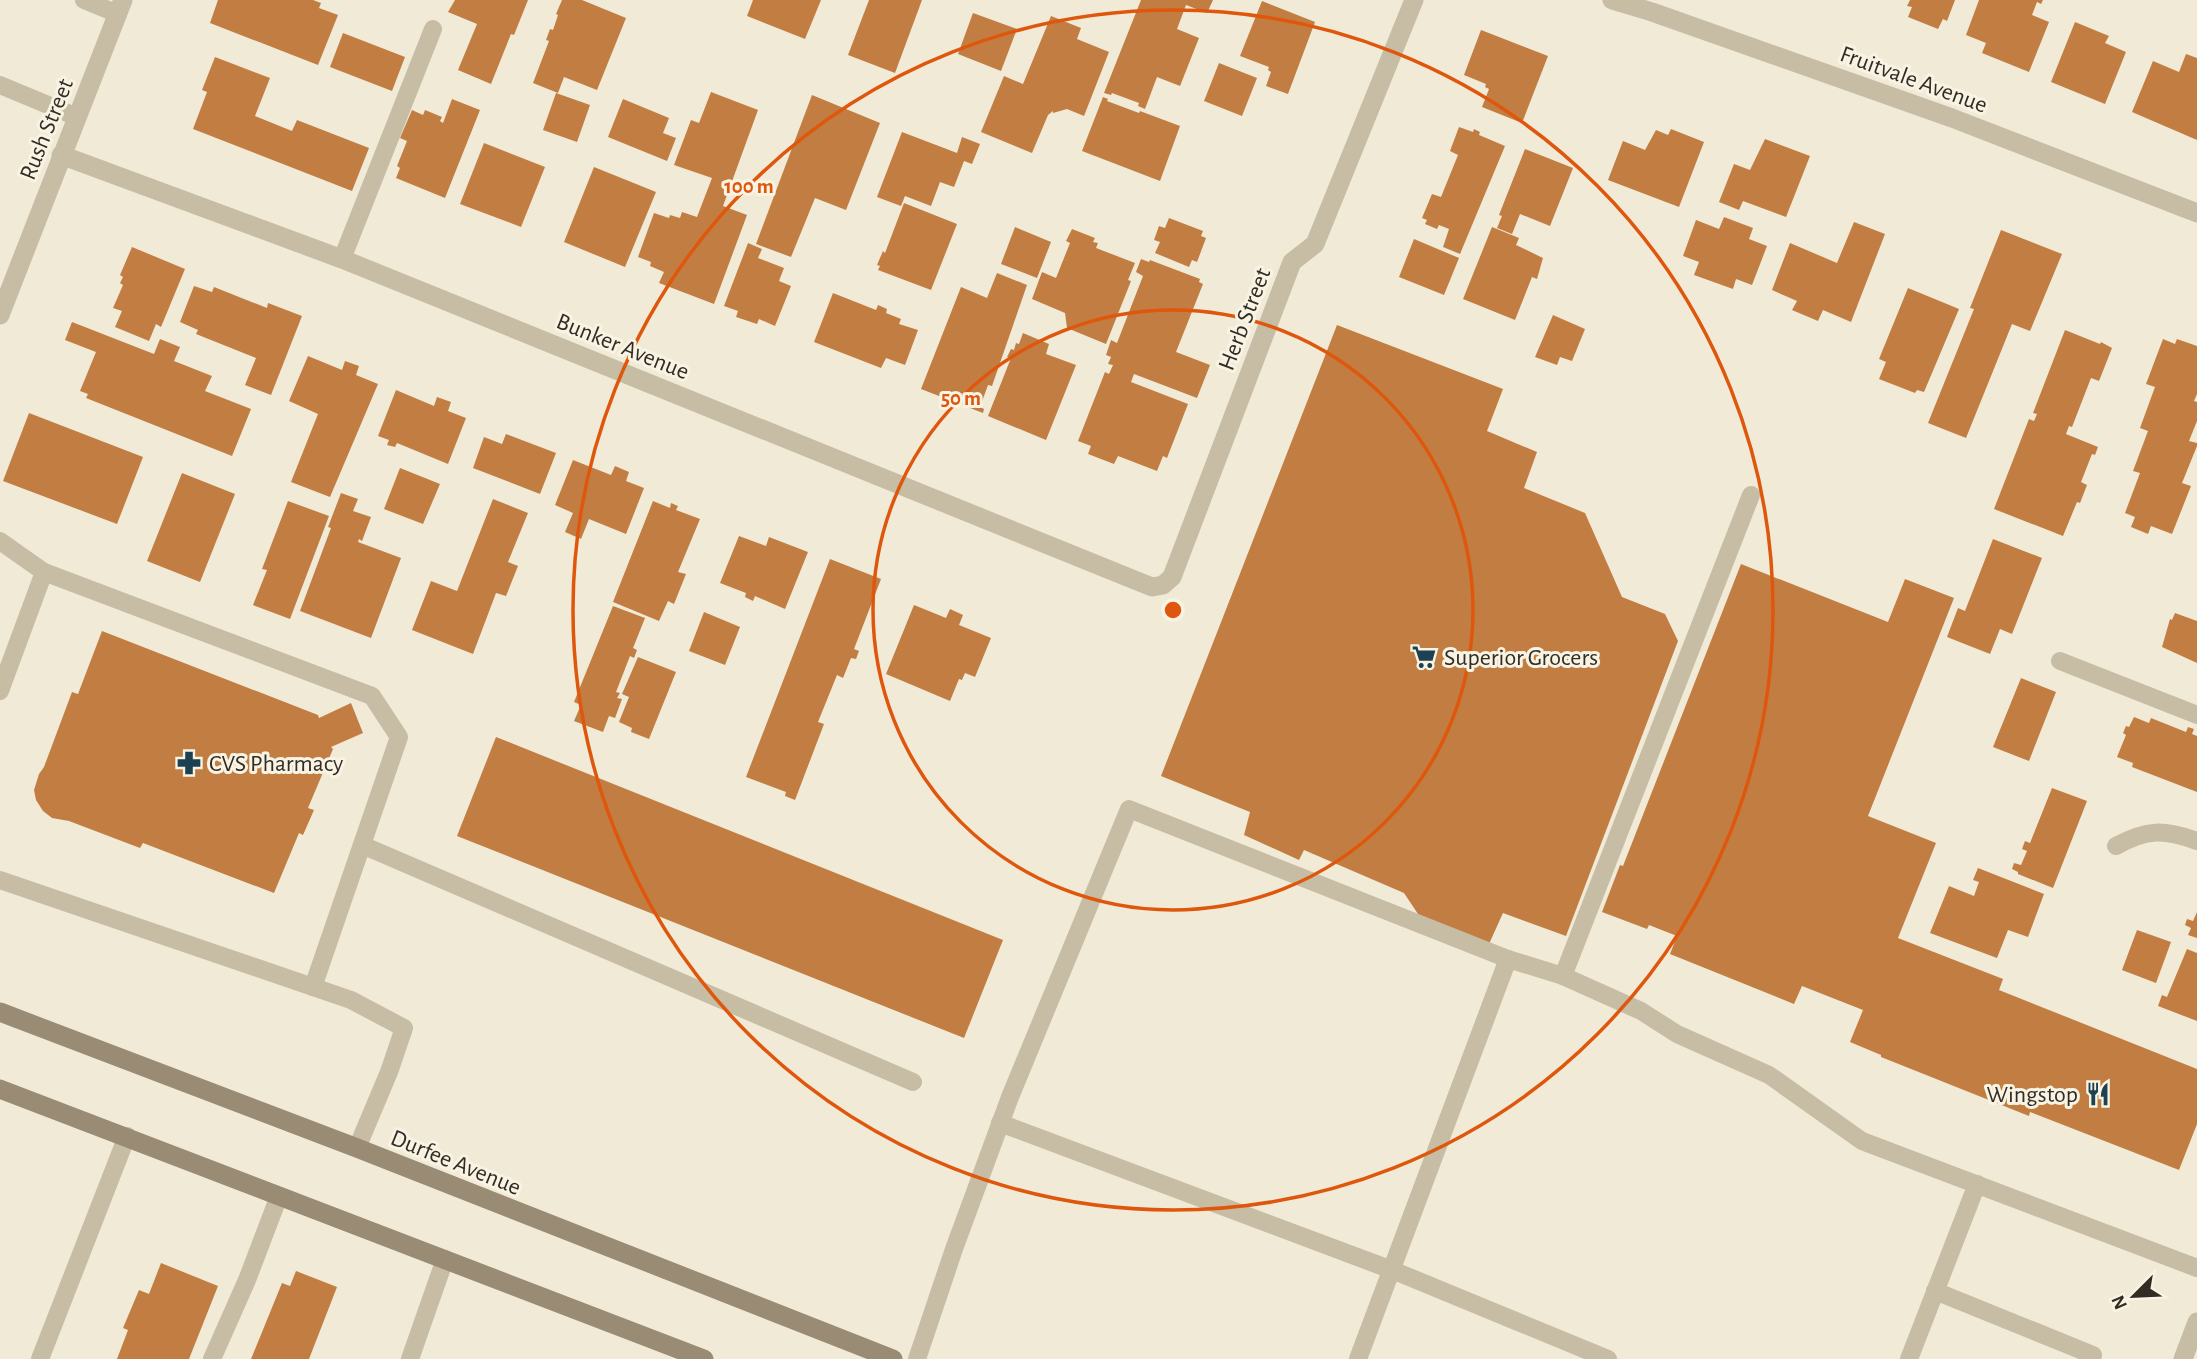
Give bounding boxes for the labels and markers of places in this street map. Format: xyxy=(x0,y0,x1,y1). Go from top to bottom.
centre of rings xyxy=(1161,598,1185,622)
supermarket icon: Superior Grocers xyxy=(1410,643,1438,671)
place label: Superior Grocers xyxy=(1444,646,1598,670)
pharmacy icon: CVS Pharmacy xyxy=(175,749,203,777)
place label: CVS Pharmacy xyxy=(209,752,343,776)
restaurant icon: Wingstop xyxy=(2084,1080,2112,1108)
place label: Wingstop xyxy=(1986,1083,2078,1107)

